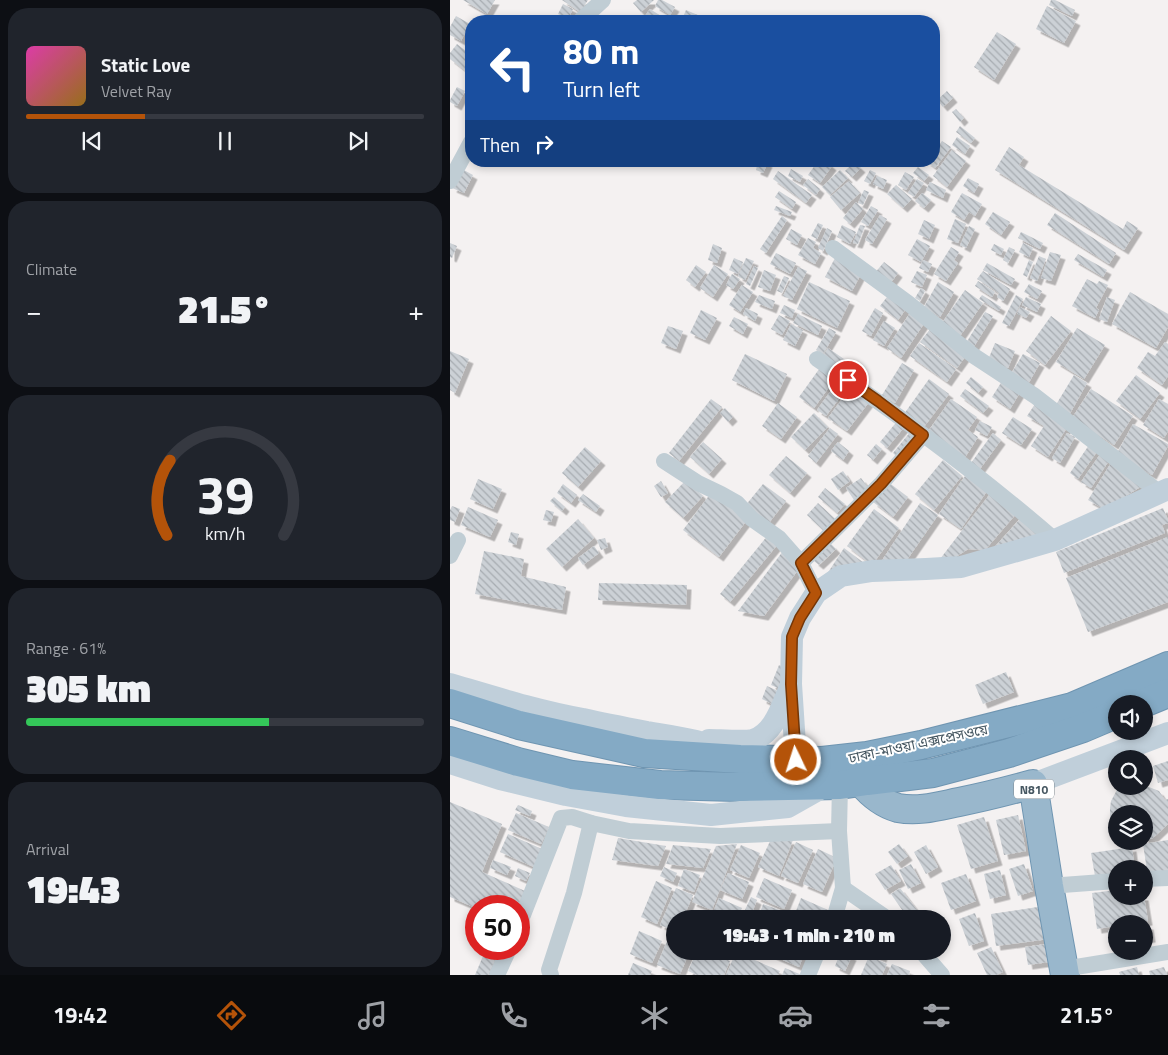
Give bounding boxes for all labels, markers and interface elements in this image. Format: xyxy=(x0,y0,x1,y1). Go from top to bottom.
text: 80 m xyxy=(563,24,639,78)
icon: left xyxy=(480,35,545,100)
text: Static Love xyxy=(101,50,190,79)
text: Turn left xyxy=(563,72,640,106)
text: Velvet Ray xyxy=(101,79,172,103)
icon: previous xyxy=(78,127,106,155)
icon: pause xyxy=(211,127,239,155)
icon: next xyxy=(344,127,372,155)
text: Then xyxy=(480,130,520,159)
icon: right xyxy=(530,130,558,158)
text: Climate xyxy=(26,257,77,281)
text: 21.5° xyxy=(178,280,272,338)
text: − xyxy=(26,289,42,332)
text: + xyxy=(408,289,424,332)
pin xyxy=(827,359,869,401)
icon: arrive xyxy=(834,366,862,394)
text: 39 xyxy=(196,455,254,534)
text: km/h xyxy=(205,520,245,547)
text: Range · 61% xyxy=(26,636,106,660)
text: 305 km xyxy=(26,659,151,717)
map controls xyxy=(1108,695,1153,960)
button: sound xyxy=(1108,695,1153,740)
street label: ঢাকা-মাওয়া এক্সপ্রেসওয়ে xyxy=(845,718,990,768)
position arrow xyxy=(769,733,821,785)
button: search xyxy=(1108,750,1153,795)
road number: N810 xyxy=(1014,780,1054,799)
button: layers xyxy=(1108,805,1153,850)
text: Arrival xyxy=(26,837,69,861)
text: 19:43 xyxy=(26,860,121,918)
button: + xyxy=(1108,860,1153,905)
speed limit sign: 50 xyxy=(465,895,530,960)
button: − xyxy=(1108,915,1153,960)
text: 19:43 · 1 min · 210 m xyxy=(722,920,895,949)
text: 19:42 xyxy=(53,998,108,1032)
icon: directions xyxy=(214,998,249,1033)
icon: music xyxy=(355,998,390,1033)
icon: phone xyxy=(496,998,531,1033)
icon: climate xyxy=(637,998,672,1033)
icon: car xyxy=(778,998,813,1033)
icon: filters xyxy=(919,998,954,1033)
text: 21.5° xyxy=(1060,998,1115,1032)

